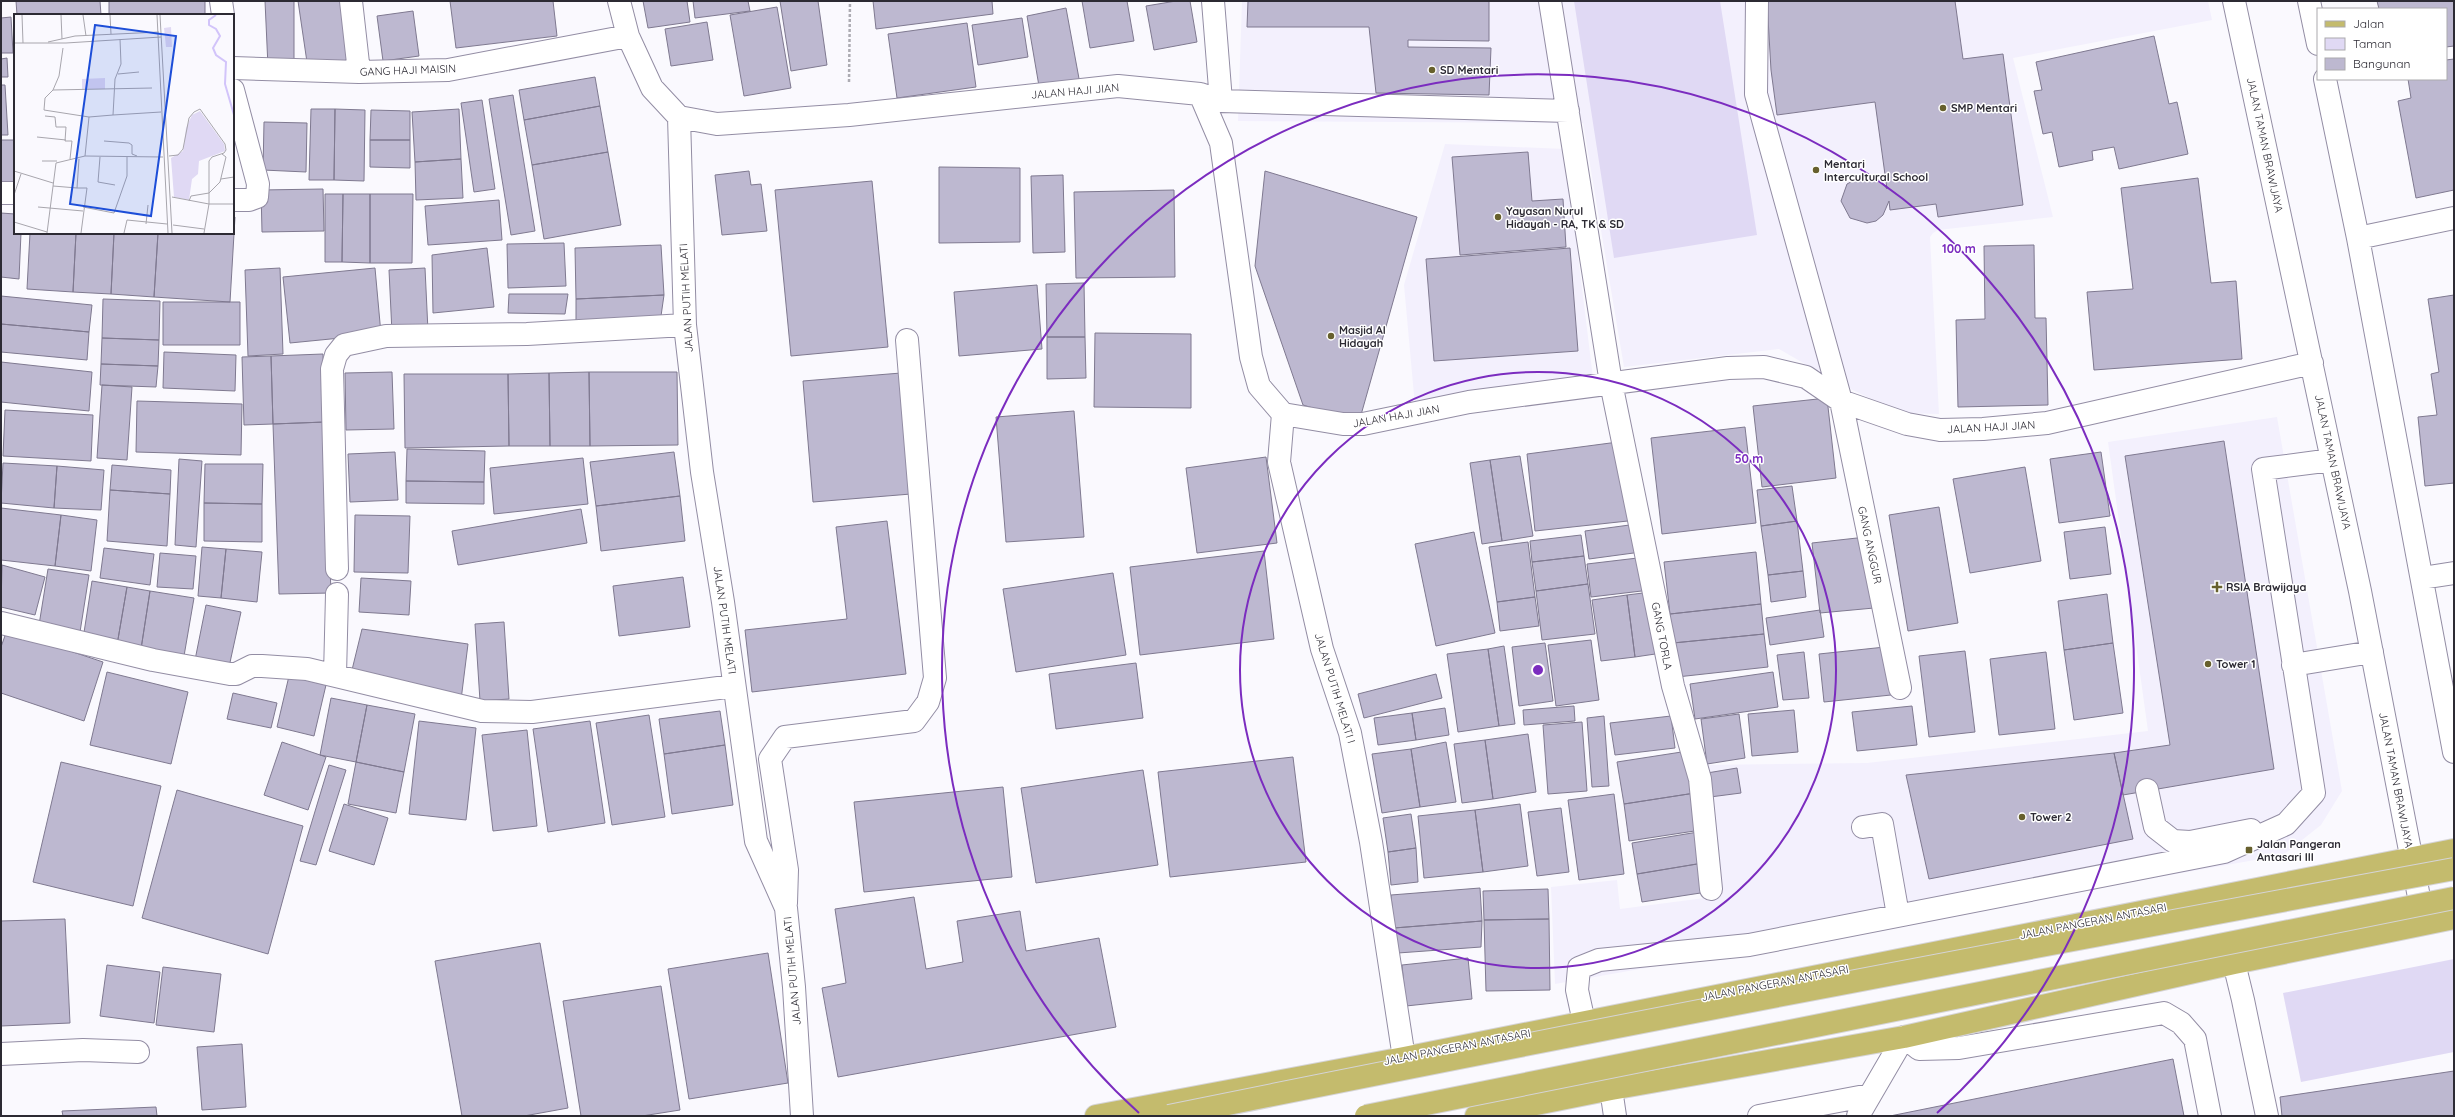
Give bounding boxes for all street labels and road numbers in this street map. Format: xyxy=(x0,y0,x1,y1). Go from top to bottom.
street label: GANG HAJI MAISIN xyxy=(360,61,456,79)
street label: JALAN TAMAN BRAWIJAYA xyxy=(2244,76,2286,214)
street label: JALAN HAJI JIAN xyxy=(1030,80,1120,102)
street label: JALAN PUTIH MELATI xyxy=(676,243,696,353)
street label: JALAN TAMAN BRAWIJAYA xyxy=(2312,393,2354,531)
street label: JALAN HAJI JIAN xyxy=(1351,401,1441,431)
street label: JALAN HAJI JIAN xyxy=(1946,418,2036,436)
street label: GANG ANGGUR xyxy=(1855,505,1885,585)
street label: JALAN PUTIH MELATI xyxy=(710,565,740,675)
street label: GANG TORLA xyxy=(1649,601,1675,671)
street label: JALAN PUTIH MELATI I xyxy=(1312,631,1358,745)
street label: JALAN TAMAN BRAWIJAYA xyxy=(2376,711,2416,849)
street label: JALAN PANGERAN ANTASARI xyxy=(2018,900,2168,942)
street label: JALAN PUTIH MELATI xyxy=(780,916,804,1026)
street label: JALAN PANGERAN ANTASARI xyxy=(1700,962,1850,1004)
street label: JALAN PANGERAN ANTASARI xyxy=(1382,1026,1532,1068)

